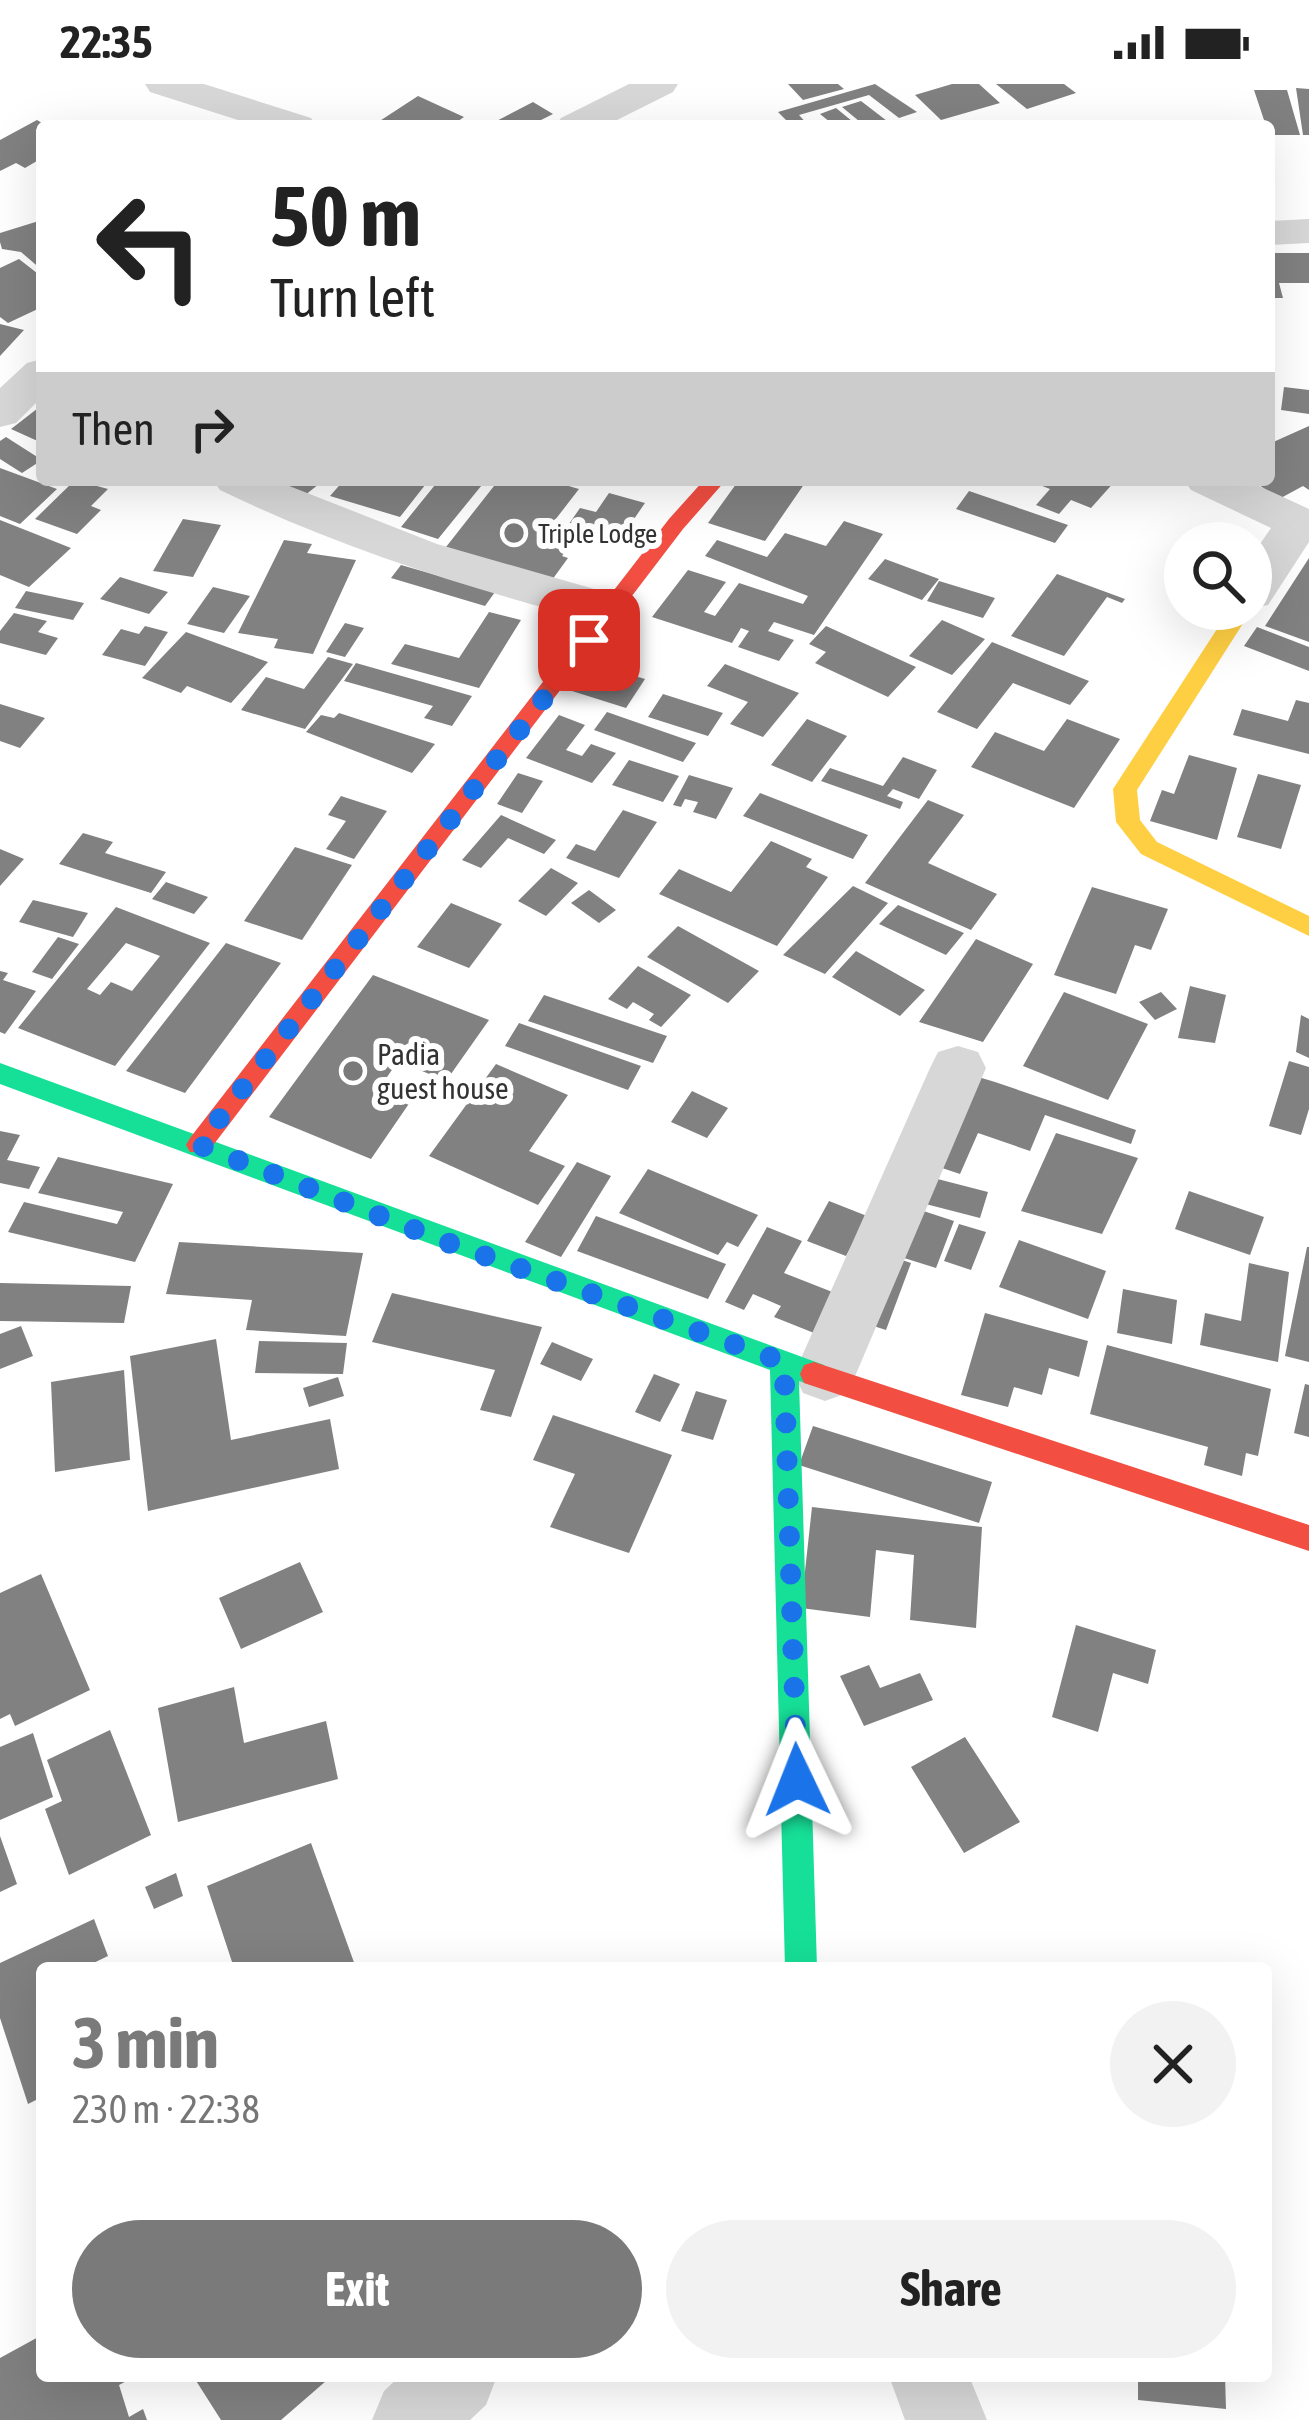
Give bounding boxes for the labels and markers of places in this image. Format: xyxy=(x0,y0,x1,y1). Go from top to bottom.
place label: Triple Lodge xyxy=(538,518,657,549)
marker: Triple Lodge xyxy=(501,520,527,546)
pin xyxy=(538,589,640,691)
place label: Padia guest house xyxy=(377,1037,509,1105)
marker: Padia guest house xyxy=(340,1058,366,1084)

